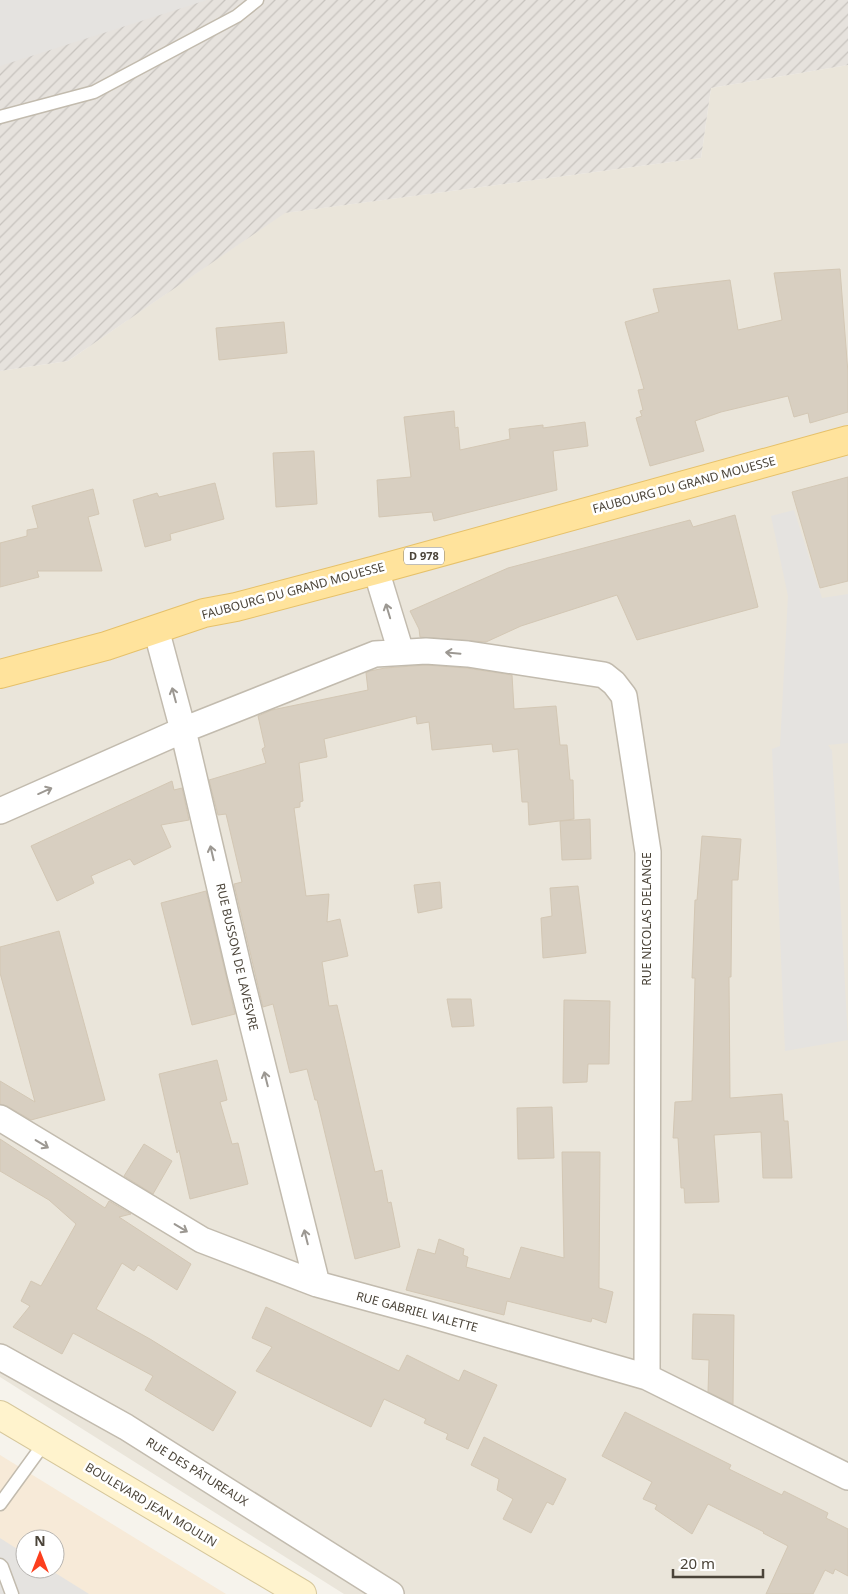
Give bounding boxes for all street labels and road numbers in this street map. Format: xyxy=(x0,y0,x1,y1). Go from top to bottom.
street label: FAUBOURG DU GRAND MOUESSE xyxy=(591,452,777,517)
road number: D 978 xyxy=(404,548,444,564)
street label: FAUBOURG DU GRAND MOUESSE xyxy=(200,558,386,623)
street label: RUE NICOLAS DELANGE xyxy=(638,852,655,986)
street label: RUE BUSSON DE LAVESVRE xyxy=(212,881,263,1032)
street label: RUE GABRIEL VALETTE xyxy=(354,1287,480,1336)
street label: RUE DES PÂTUREAUX xyxy=(143,1433,252,1510)
street label: BOULEVARD JEAN MOULIN xyxy=(82,1458,220,1551)

